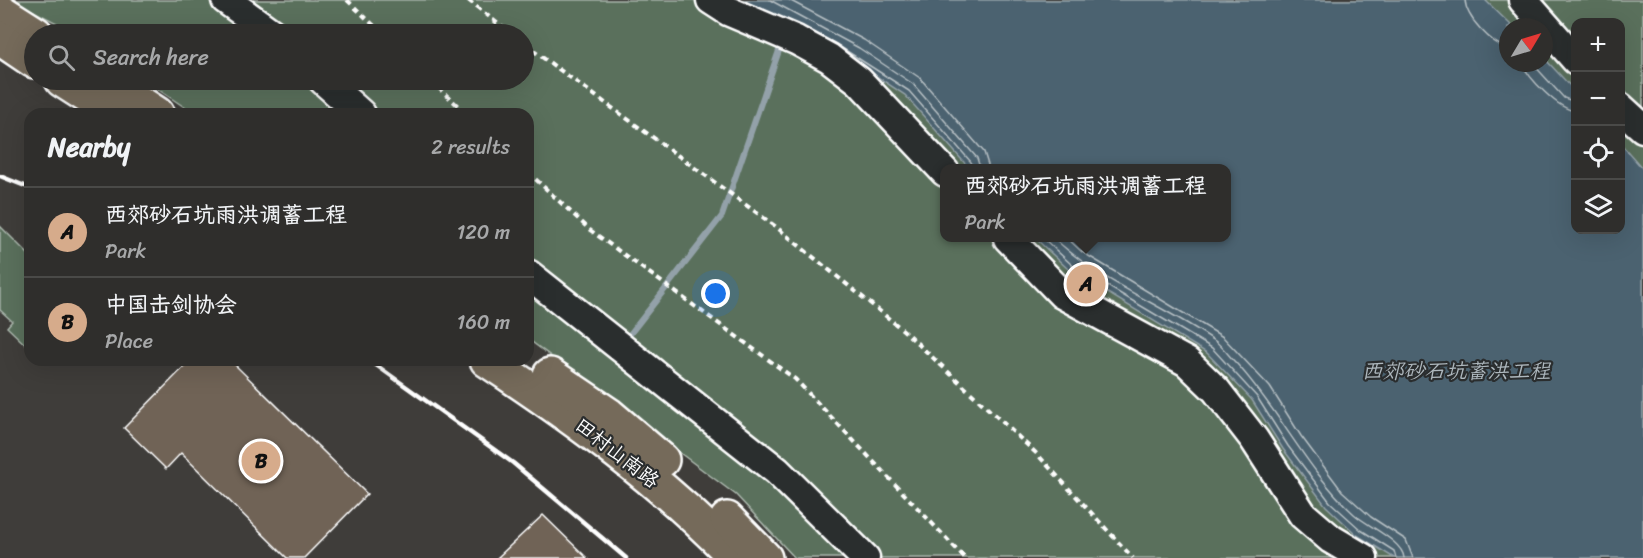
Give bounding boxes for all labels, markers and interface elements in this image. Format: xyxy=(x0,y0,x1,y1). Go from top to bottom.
north arrow xyxy=(1499,18,1553,72)
map controls xyxy=(1571,18,1625,234)
button: + xyxy=(1571,18,1625,72)
search box xyxy=(24,24,534,90)
text: Search here xyxy=(93,38,209,77)
icon: search xyxy=(45,41,78,74)
button: − xyxy=(1571,72,1625,126)
text: Nearby xyxy=(48,124,130,170)
button: locate xyxy=(1571,126,1625,180)
text: 2 results xyxy=(431,130,510,165)
popup xyxy=(940,164,1231,242)
text: 西郊砂石坑雨洪调蓄工程 xyxy=(964,166,1207,205)
button: layers xyxy=(1571,180,1625,234)
text: 西郊砂石坑雨洪调蓄工程 xyxy=(105,195,347,234)
text: Park xyxy=(964,205,1005,240)
text: A xyxy=(61,215,74,250)
text: 120 m xyxy=(457,215,510,250)
text: Park xyxy=(105,234,146,269)
pin: A xyxy=(1066,262,1106,306)
your location xyxy=(701,279,730,308)
text: 中国击剑协会 xyxy=(105,285,237,324)
text: B xyxy=(61,305,74,340)
text: 160 m xyxy=(457,305,510,340)
text: Place xyxy=(105,324,153,359)
water label: 西郊砂石坑蓄洪工程 xyxy=(1362,352,1551,390)
street label: 田村山南路 xyxy=(567,408,668,498)
pin: B xyxy=(242,438,280,484)

